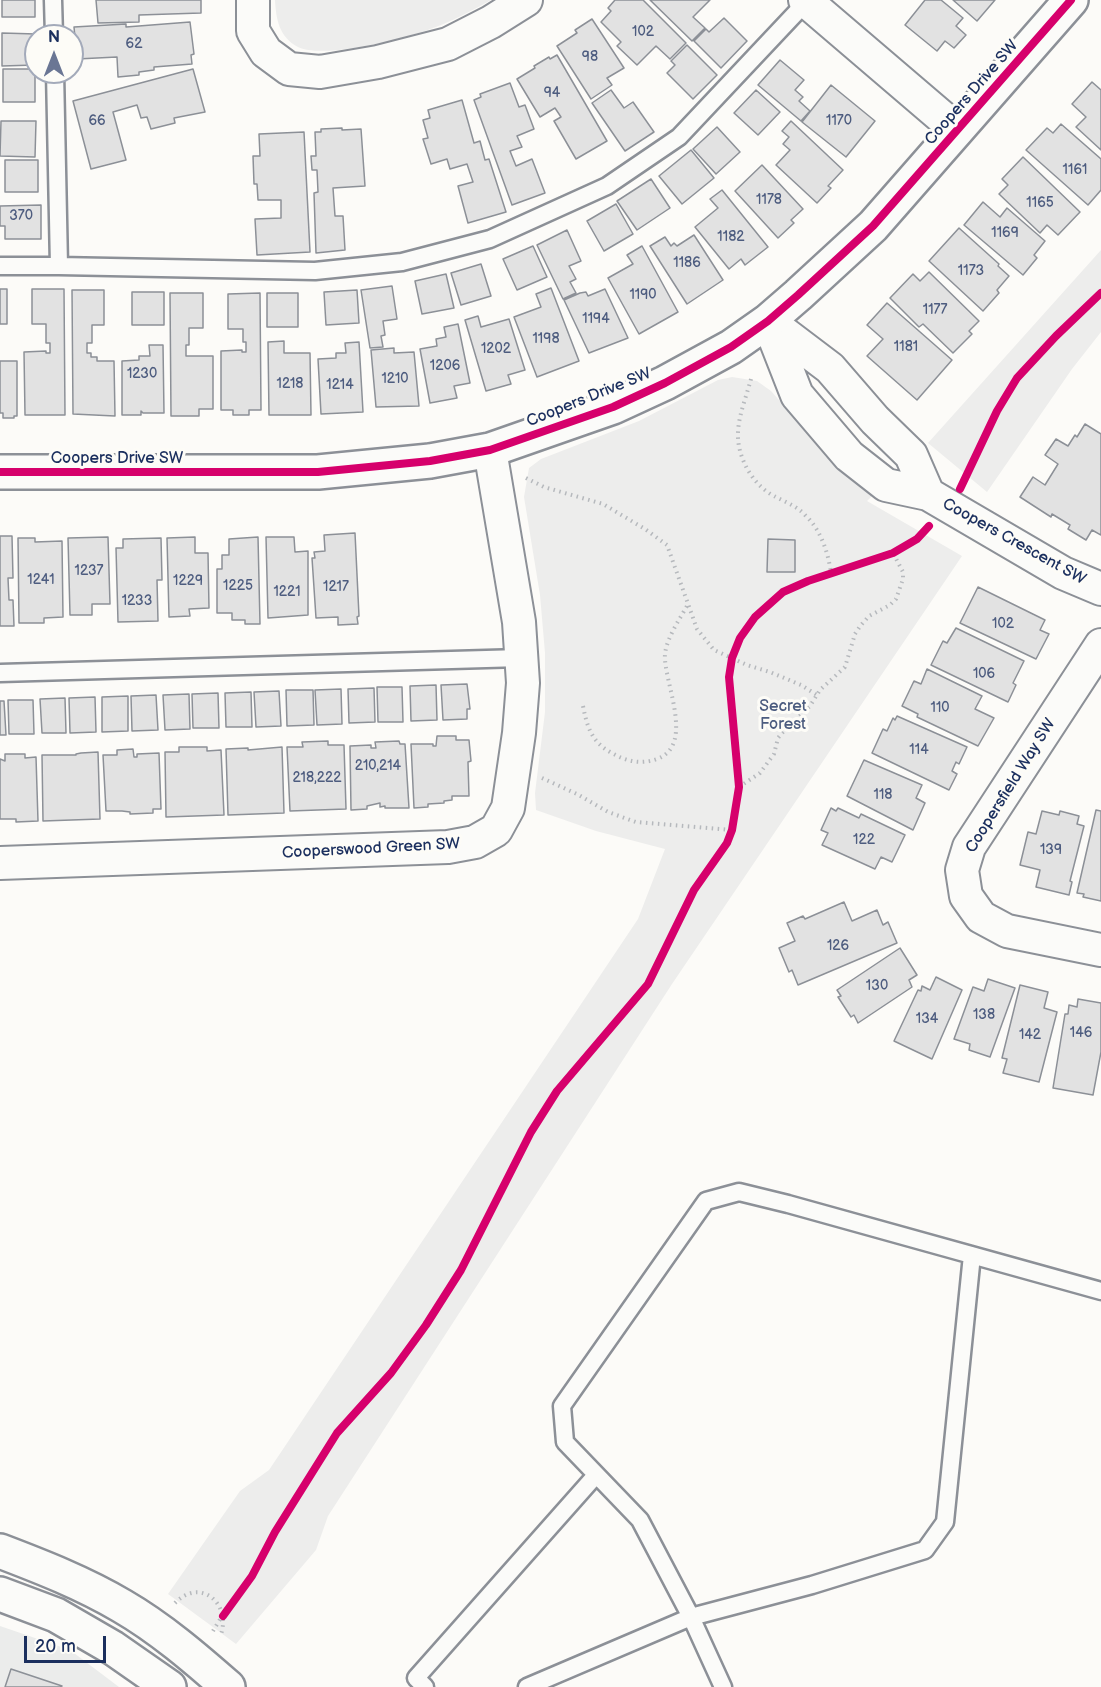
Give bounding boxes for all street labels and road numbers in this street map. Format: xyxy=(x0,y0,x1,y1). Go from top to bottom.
street label: Coopers Drive SW xyxy=(921,37,1023,149)
street label: Coopers Drive SW xyxy=(524,364,654,432)
street label: Coopers Drive SW xyxy=(51,449,183,469)
street label: Coopers Crescent SW xyxy=(939,495,1089,589)
street label: Coopersfield Way SW xyxy=(962,715,1060,857)
street label: Cooperswood Green SW xyxy=(281,835,461,863)

